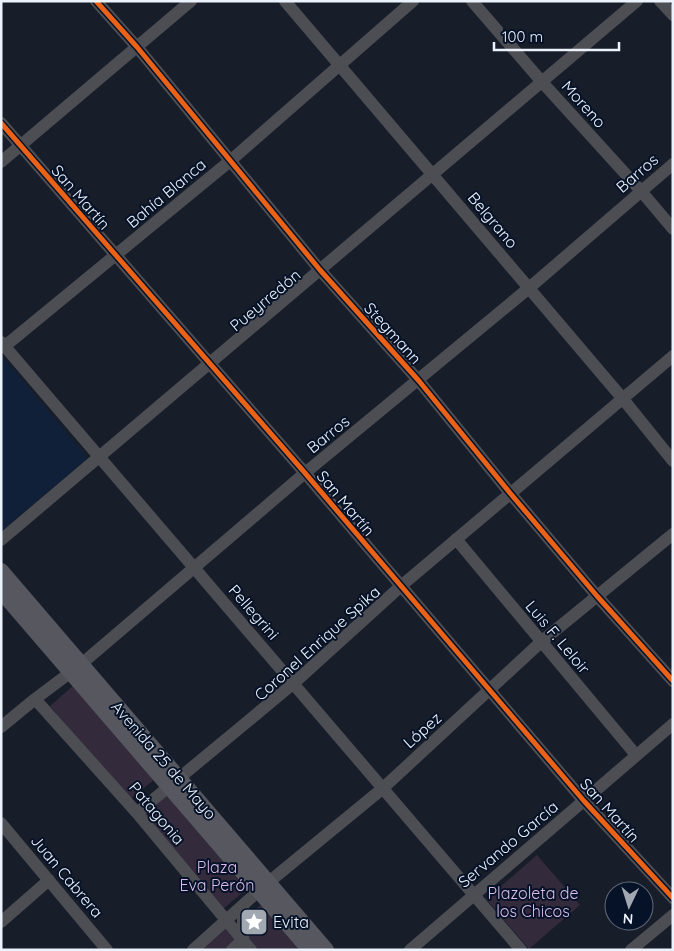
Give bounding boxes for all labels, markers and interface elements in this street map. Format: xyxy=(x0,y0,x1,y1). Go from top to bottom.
scale bar xyxy=(494,20,619,52)
text: 100 m xyxy=(502,27,543,46)
street label: Moreno xyxy=(558,76,610,132)
street label: Barros xyxy=(612,149,662,197)
street label: Bahía Blanca xyxy=(122,154,210,232)
street label: San Martín xyxy=(47,160,115,234)
street label: Belgrano xyxy=(464,188,522,252)
street label: Pueyrredón xyxy=(226,265,304,335)
street label: Stegmann xyxy=(360,298,426,368)
street label: Barros xyxy=(303,411,353,457)
street label: San Martín xyxy=(313,466,379,540)
street label: Pellegrini xyxy=(225,580,283,644)
street label: Coronel Enrique Spika xyxy=(250,581,384,705)
street label: Luis F. Leloir xyxy=(522,596,594,678)
street label: Avenida 25 de Mayo xyxy=(107,697,221,823)
street label: López xyxy=(399,708,445,752)
street label: San Martín xyxy=(576,774,644,846)
street label: Patagonia xyxy=(125,777,189,849)
street label: Servando García xyxy=(454,796,562,892)
street label: Juan Cabrera xyxy=(27,831,107,921)
park label: Plaza Eva Perón xyxy=(180,857,254,895)
north arrow xyxy=(604,881,654,931)
park label: Plazoleta de los Chicos xyxy=(488,883,578,921)
place icon: Evita xyxy=(239,907,269,937)
text: N xyxy=(622,910,634,928)
place label: Evita xyxy=(273,912,309,932)

